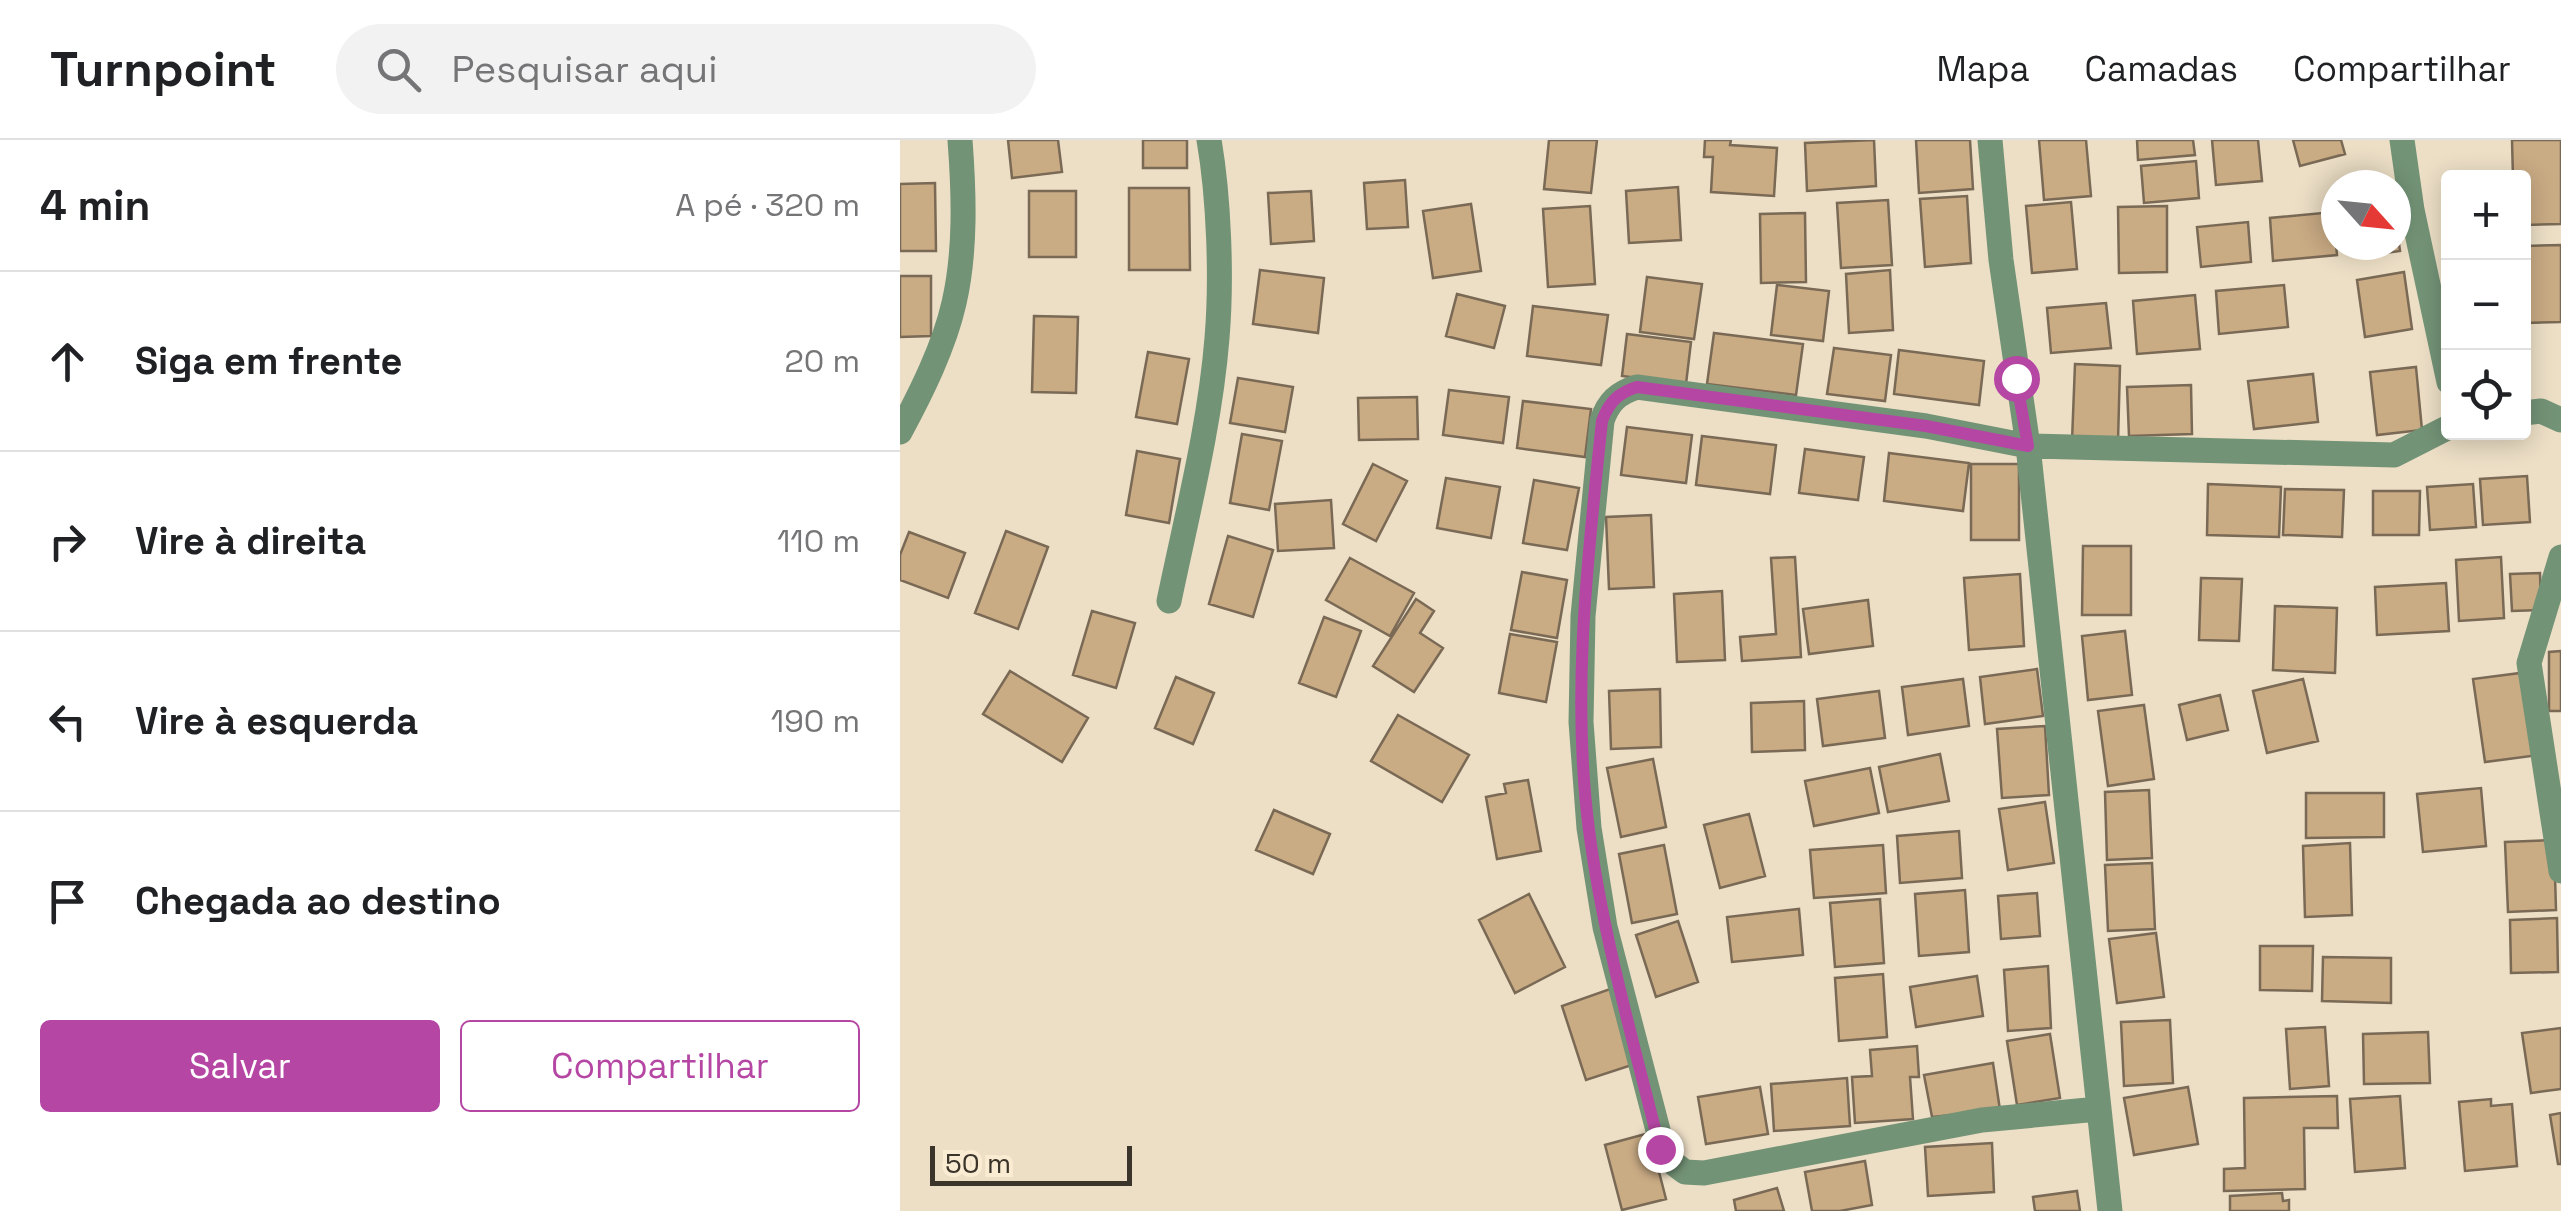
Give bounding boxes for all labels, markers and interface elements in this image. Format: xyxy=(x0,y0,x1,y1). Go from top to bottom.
search box xyxy=(336,24,1036,114)
text: Turnpoint xyxy=(50,39,276,100)
icon: search xyxy=(371,42,426,97)
text: Pesquisar aqui xyxy=(451,45,717,93)
text: Mapa xyxy=(1937,47,2030,91)
text: Camadas xyxy=(2085,47,2238,91)
text: Compartilhar xyxy=(2293,47,2511,91)
north arrow xyxy=(2321,170,2411,260)
map controls xyxy=(2441,170,2531,440)
button: + xyxy=(2441,170,2531,260)
text: 4 min xyxy=(40,179,150,232)
text: A pé · 320 m xyxy=(675,185,860,225)
button: − xyxy=(2441,260,2531,350)
icon: ahead xyxy=(40,334,95,389)
text: Siga em frente xyxy=(135,337,402,385)
text: 20 m xyxy=(784,341,860,381)
button: locate xyxy=(2441,350,2531,440)
route start xyxy=(1994,356,2040,402)
icon: right xyxy=(40,514,95,569)
text: Vire à direita xyxy=(135,517,366,565)
text: 110 m xyxy=(777,521,860,561)
icon: left xyxy=(40,694,95,749)
text: Vire à esquerda xyxy=(135,697,418,745)
text: 190 m xyxy=(771,701,860,741)
icon: arrive xyxy=(40,874,95,929)
text: Chegada ao destino xyxy=(135,877,501,925)
button: Salvar xyxy=(40,1020,440,1112)
button: Compartilhar xyxy=(460,1020,860,1112)
route end xyxy=(1638,1127,1684,1173)
scale bar xyxy=(930,1141,1132,1186)
text: 50 m xyxy=(945,1145,1011,1181)

